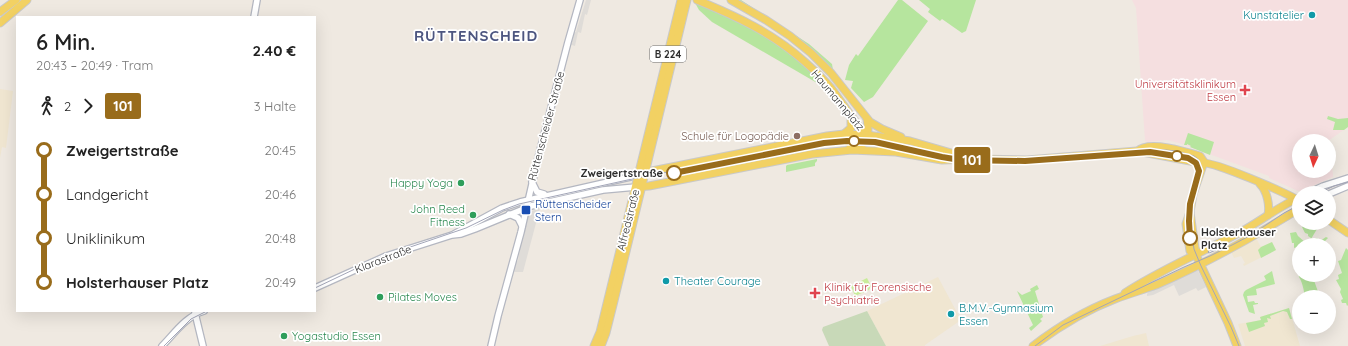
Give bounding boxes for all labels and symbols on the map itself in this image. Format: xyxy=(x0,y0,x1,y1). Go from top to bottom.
place label: Kunstatelier xyxy=(1243,8,1305,22)
marker: Kunstatelier xyxy=(1307,10,1317,20)
district label: RÜTTENSCHEID xyxy=(414,26,538,45)
road number: B 224 xyxy=(650,46,686,62)
street label: Haumannplatz xyxy=(809,67,867,133)
street label: Rüttenscheider Straße xyxy=(525,70,567,182)
place label: Universitätsklinikum Essen xyxy=(1135,77,1236,104)
marker: Universitätsklinikum Essen xyxy=(1239,84,1251,96)
place label: Schule für Logopädie xyxy=(681,129,789,143)
marker: Schule für Logopädie xyxy=(792,131,802,141)
north arrow xyxy=(1292,134,1336,178)
unlabelled marker xyxy=(848,135,860,147)
line badge: 101 xyxy=(949,147,995,173)
unlabelled marker xyxy=(1171,150,1183,162)
marker: Zweigertstraße xyxy=(666,165,682,181)
place label: Zweigertstraße xyxy=(580,166,664,180)
place label: Happy Yoga xyxy=(390,176,453,190)
marker: Happy Yoga xyxy=(456,178,466,188)
street label: Alfredstraße xyxy=(614,188,642,252)
place label: Rüttenscheider Stern xyxy=(535,197,612,224)
place label: John Reed Fitness xyxy=(410,202,465,229)
marker: Rüttenscheider Stern xyxy=(520,204,532,216)
marker: John Reed Fitness xyxy=(468,210,478,220)
place label: Holsterhauser Platz xyxy=(1201,225,1276,252)
marker: Holsterhauser Platz xyxy=(1182,230,1198,246)
street label: Klarastraße xyxy=(353,242,413,276)
place label: Theater Courage xyxy=(674,274,761,288)
marker: Theater Courage xyxy=(661,276,671,286)
place label: Klinik für Forensische Psychiatrie xyxy=(824,280,931,307)
marker: Klinik für Forensische Psychiatrie xyxy=(809,287,821,299)
place label: Pilates Moves xyxy=(388,290,457,304)
marker: Pilates Moves xyxy=(375,292,385,302)
place label: B.M.V.-Gymnasium Essen xyxy=(959,301,1054,328)
marker: B.M.V.-Gymnasium Essen xyxy=(946,309,956,319)
place label: Yogastudio Essen xyxy=(292,329,381,343)
marker: Yogastudio Essen xyxy=(279,331,289,341)

